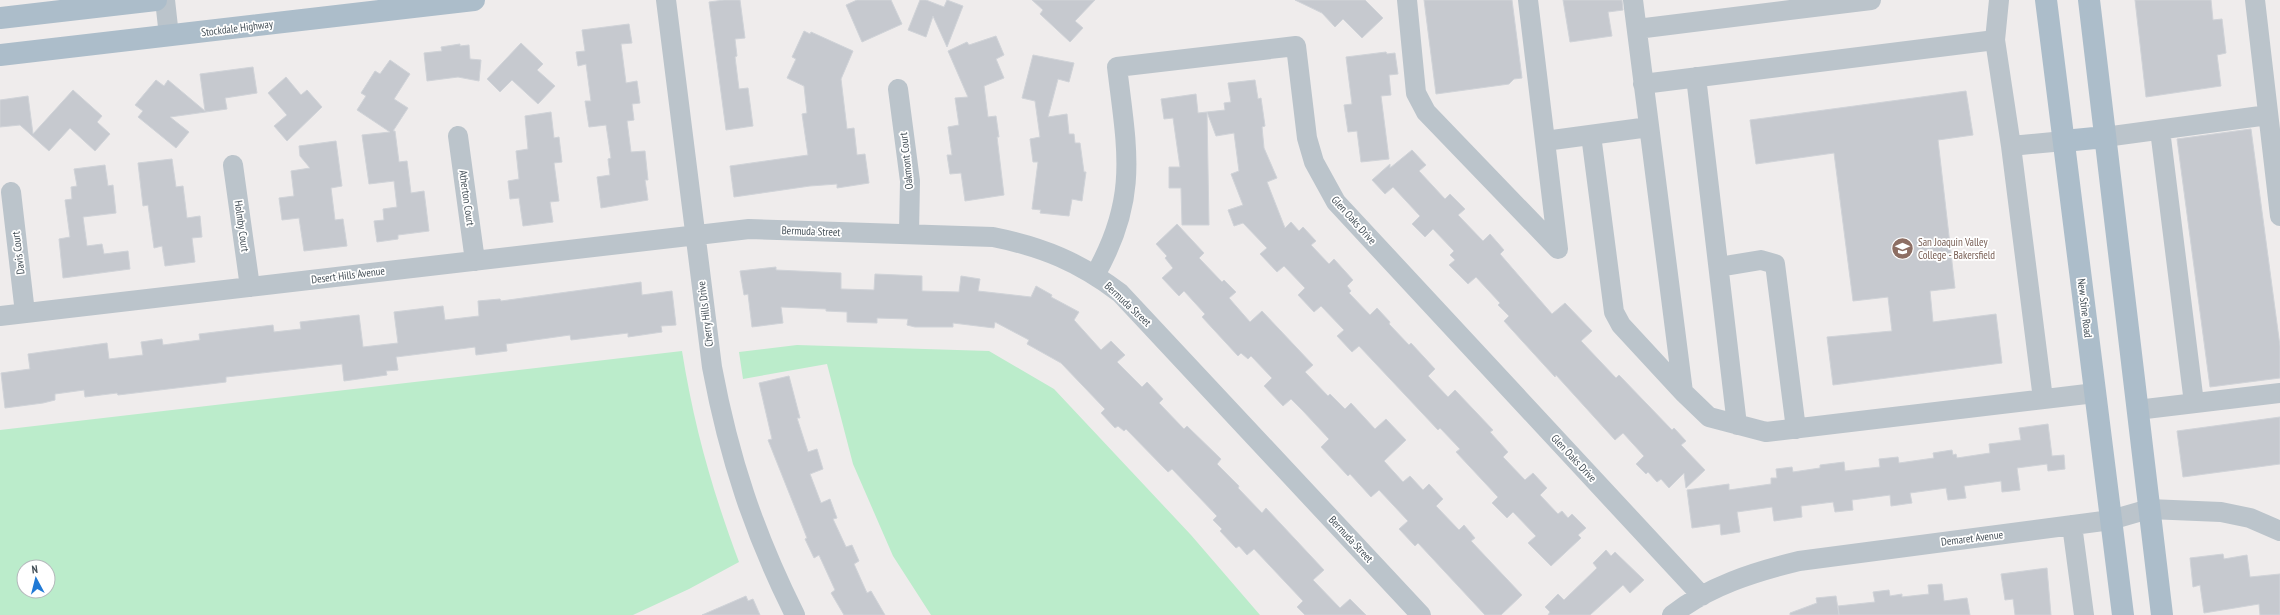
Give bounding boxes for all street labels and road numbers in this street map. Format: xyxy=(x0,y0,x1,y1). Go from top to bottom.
street label: Stockdale Highway xyxy=(200,17,274,39)
street label: Oakmont Court xyxy=(896,132,916,190)
street label: Atherton Court xyxy=(456,169,478,227)
street label: Glen Oaks Drive xyxy=(1329,193,1380,247)
street label: Holmby Court xyxy=(231,199,253,253)
street label: Bermuda Street xyxy=(781,223,841,239)
street label: Davis Court xyxy=(8,231,28,275)
street label: Desert Hills Avenue xyxy=(310,263,386,286)
street label: New Stine Road xyxy=(2074,278,2096,339)
street label: Bermuda Street xyxy=(1102,279,1154,329)
street label: Cherry Hills Drive xyxy=(694,280,716,348)
street label: Glen Oaks Drive xyxy=(1548,431,1600,485)
street label: Bermuda Street xyxy=(1326,513,1376,565)
street label: Demaret Avenue xyxy=(1940,527,2004,549)

